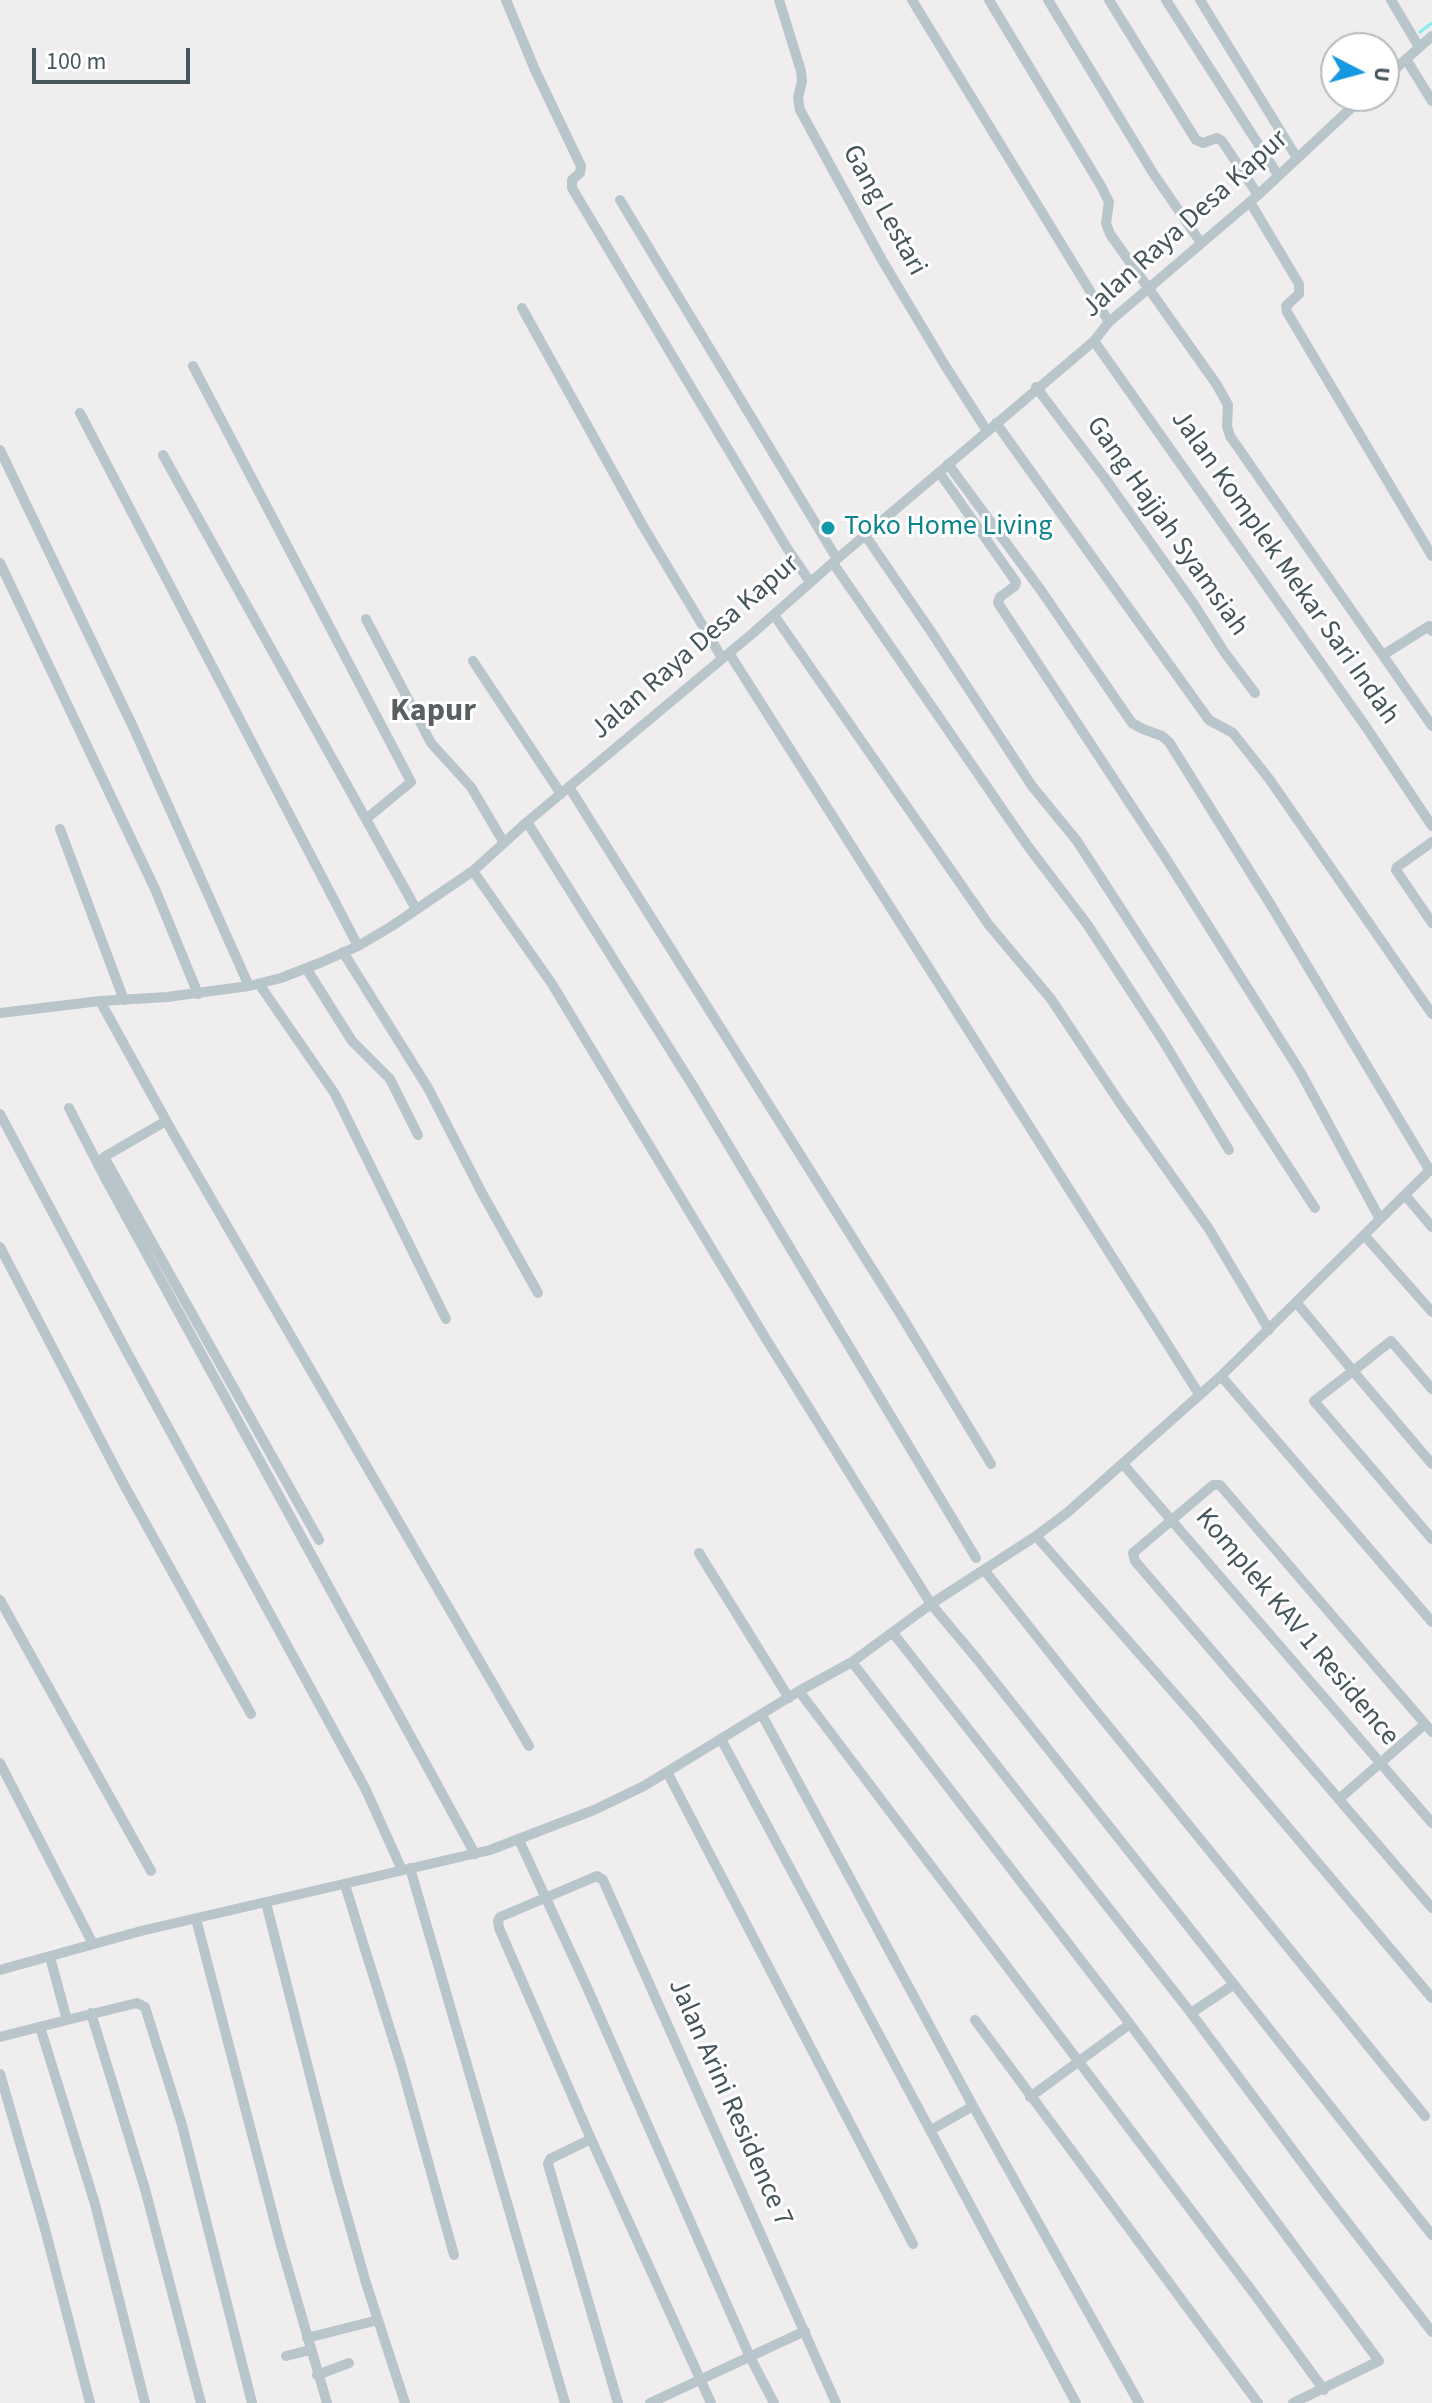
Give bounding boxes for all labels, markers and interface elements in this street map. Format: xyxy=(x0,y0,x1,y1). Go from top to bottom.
scale bar xyxy=(36,32,194,82)
north arrow xyxy=(1320,32,1400,112)
text: 100 m xyxy=(46,44,106,79)
text: U xyxy=(1365,65,1399,83)
street label: Jalan Raya Desa Kapur xyxy=(1076,124,1296,326)
street label: Gang Lestari xyxy=(833,140,933,282)
street label: Jalan Komplek Mekar Sari Indah xyxy=(1162,404,1406,732)
street label: Gang Hajjah Syamsiah xyxy=(1078,411,1254,643)
place label: Toko Home Living xyxy=(844,511,1052,545)
marker: Toko Home Living xyxy=(819,519,837,537)
street label: Jalan Raya Desa Kapur xyxy=(585,548,807,748)
district label: Kapur xyxy=(390,694,476,732)
street label: Komplek KAV 1 Residence xyxy=(1187,1502,1405,1754)
street label: Jalan Arini Residence 7 xyxy=(659,1974,799,2232)

